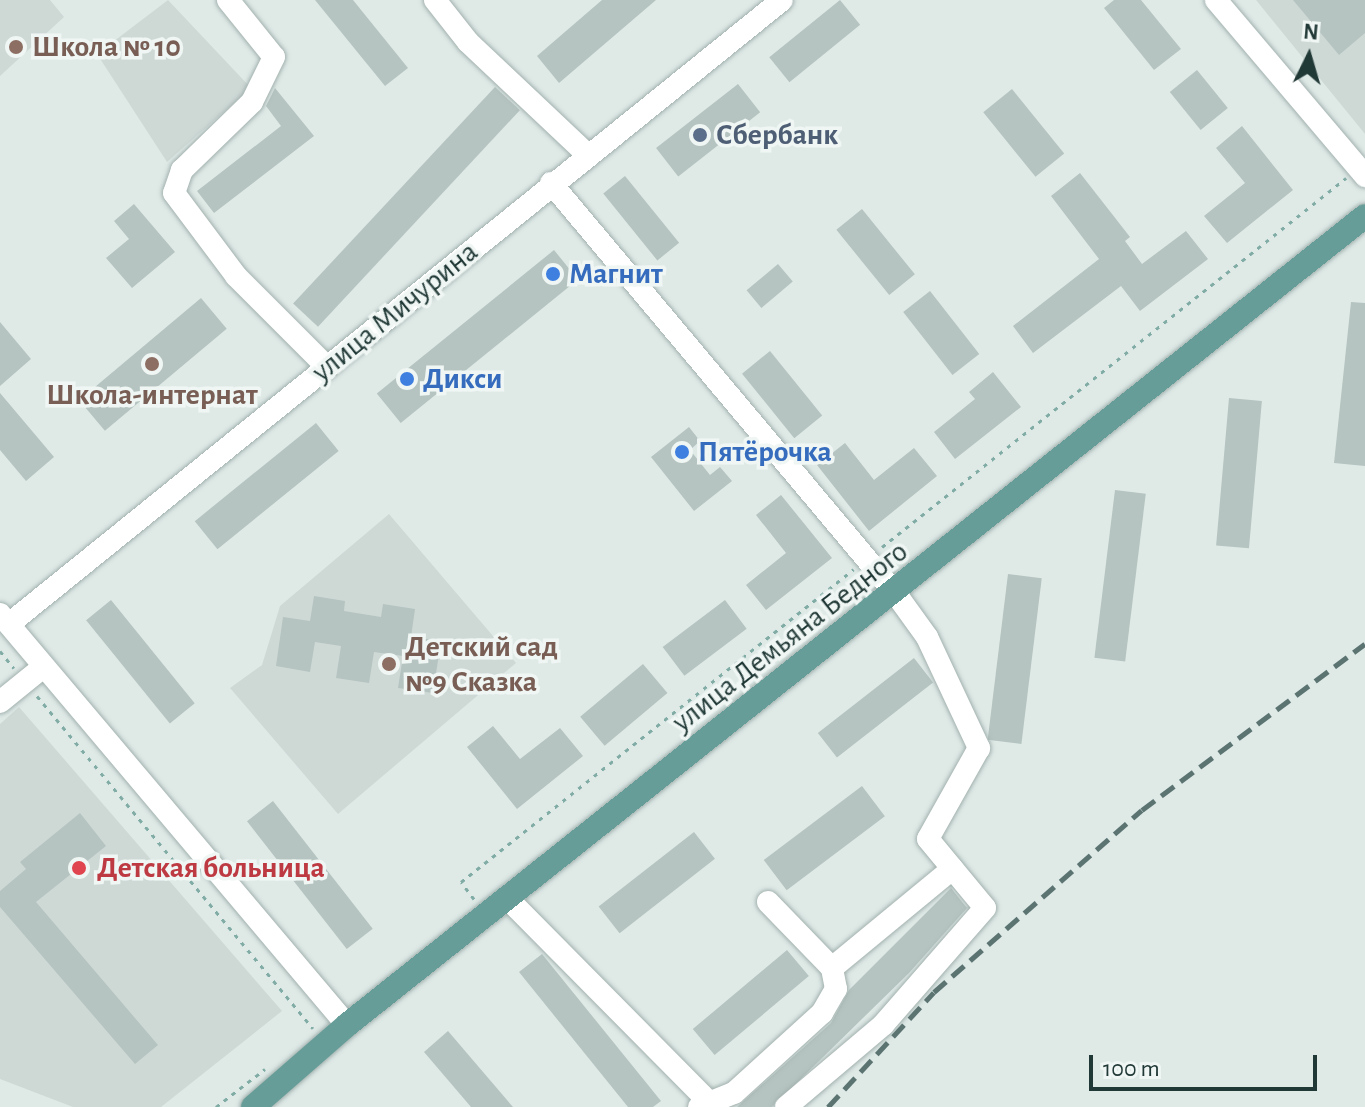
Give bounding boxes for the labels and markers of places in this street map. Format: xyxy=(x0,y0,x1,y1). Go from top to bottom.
place label: Школа № 10 xyxy=(32,29,181,65)
marker: Школа № 10 xyxy=(7,38,25,56)
place label: Сбербанк xyxy=(716,117,838,153)
marker: Сбербанк xyxy=(691,126,709,144)
place label: Магнит xyxy=(569,256,663,292)
marker: Магнит xyxy=(544,265,562,283)
marker: Школа-интернат xyxy=(143,355,161,373)
place label: Дикси xyxy=(423,361,503,397)
marker: Дикси xyxy=(398,370,416,388)
place label: Школа-интернат xyxy=(46,377,258,413)
place label: Пятёрочка xyxy=(698,434,832,470)
marker: Пятёрочка xyxy=(673,443,691,461)
place label: Детский сад №9 Сказка xyxy=(405,629,558,700)
marker: Детский сад №9 Сказка xyxy=(380,655,398,673)
place label: Детская больница xyxy=(97,850,325,886)
marker: Детская больница xyxy=(68,857,90,879)

